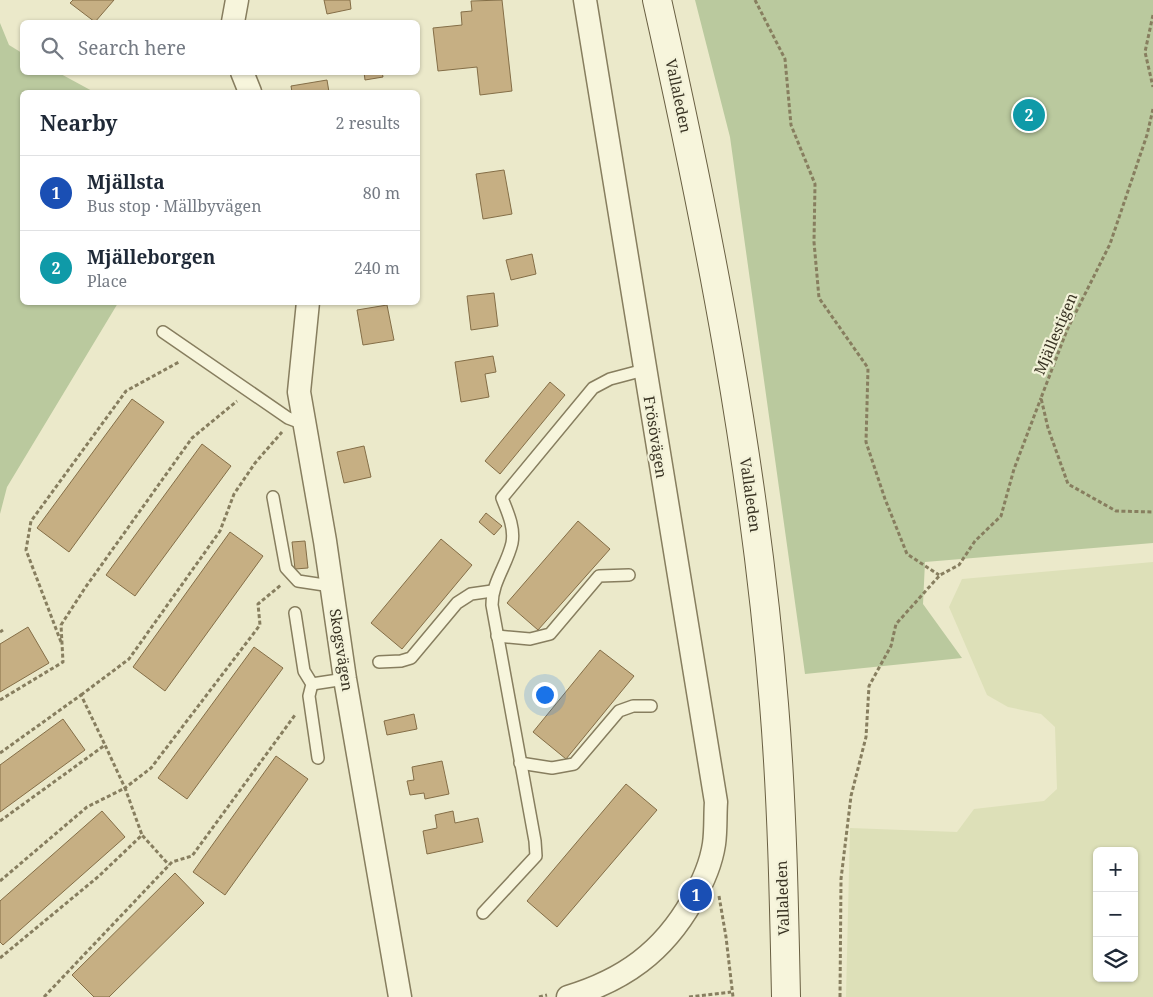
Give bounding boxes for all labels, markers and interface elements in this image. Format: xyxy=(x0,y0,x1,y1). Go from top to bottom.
search box xyxy=(20,20,420,75)
icon: search xyxy=(38,34,66,62)
text: Search here xyxy=(78,35,186,61)
street label: Vallaleden xyxy=(661,57,697,135)
pin: 2 xyxy=(1013,96,1045,134)
text: Nearby xyxy=(40,109,118,137)
text: 2 results xyxy=(336,112,400,134)
text: Mjällsta xyxy=(87,169,165,195)
text: 1 xyxy=(51,182,61,204)
text: 80 m xyxy=(363,182,400,204)
text: Bus stop · Mällbyvägen xyxy=(87,195,261,217)
text: Mjälleborgen xyxy=(87,244,215,270)
text: 2 xyxy=(51,257,61,279)
text: 240 m xyxy=(354,257,400,279)
text: Place xyxy=(87,270,127,292)
street label: Mjällestigen xyxy=(1029,289,1081,378)
street label: Frösövägen xyxy=(640,394,672,480)
street label: Vallaleden xyxy=(736,456,766,534)
street label: Skogsvägen xyxy=(326,607,358,693)
your location xyxy=(532,682,558,708)
map controls xyxy=(1093,847,1138,982)
button: + xyxy=(1093,847,1138,892)
street label: Vallaleden xyxy=(771,860,793,936)
pin: 1 xyxy=(680,876,712,914)
button: − xyxy=(1093,892,1138,937)
button: layers xyxy=(1093,937,1138,982)

